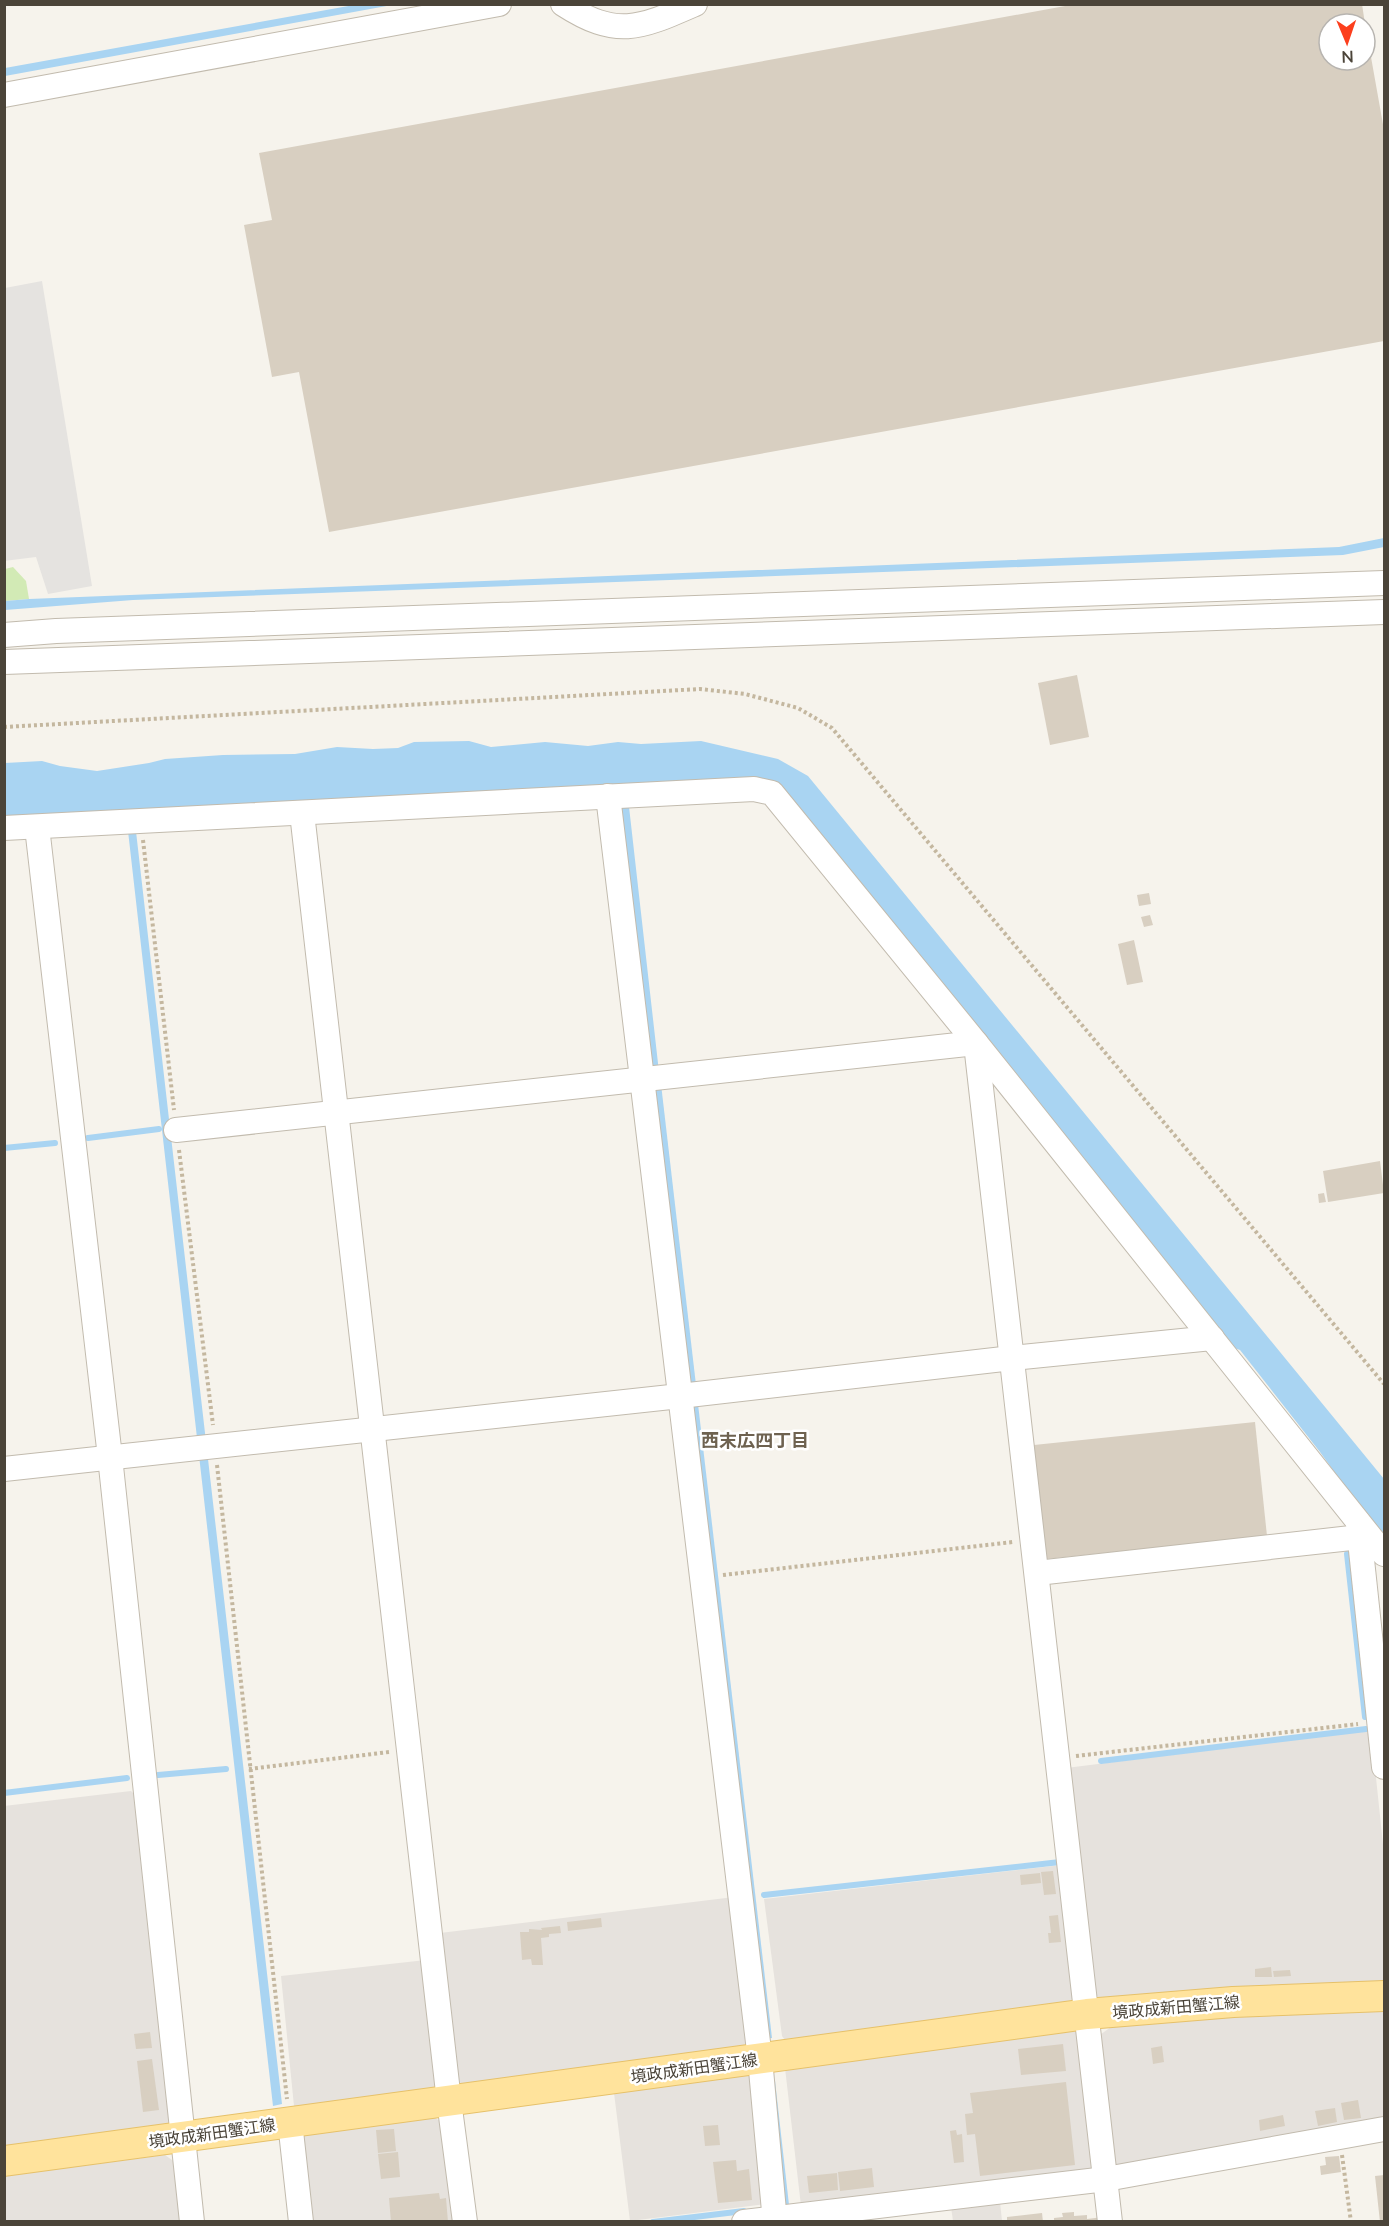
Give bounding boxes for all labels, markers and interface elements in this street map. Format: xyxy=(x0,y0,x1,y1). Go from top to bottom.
north arrow xyxy=(1317,12,1377,72)
text: N xyxy=(1341,48,1354,67)
district label: 西末広四丁目 xyxy=(701,1429,809,1451)
street label: 境政成新田蟹江線 xyxy=(1111,1991,1241,2022)
street label: 境政成新田蟹江線 xyxy=(629,2049,759,2086)
street label: 境政成新田蟹江線 xyxy=(147,2114,277,2151)

